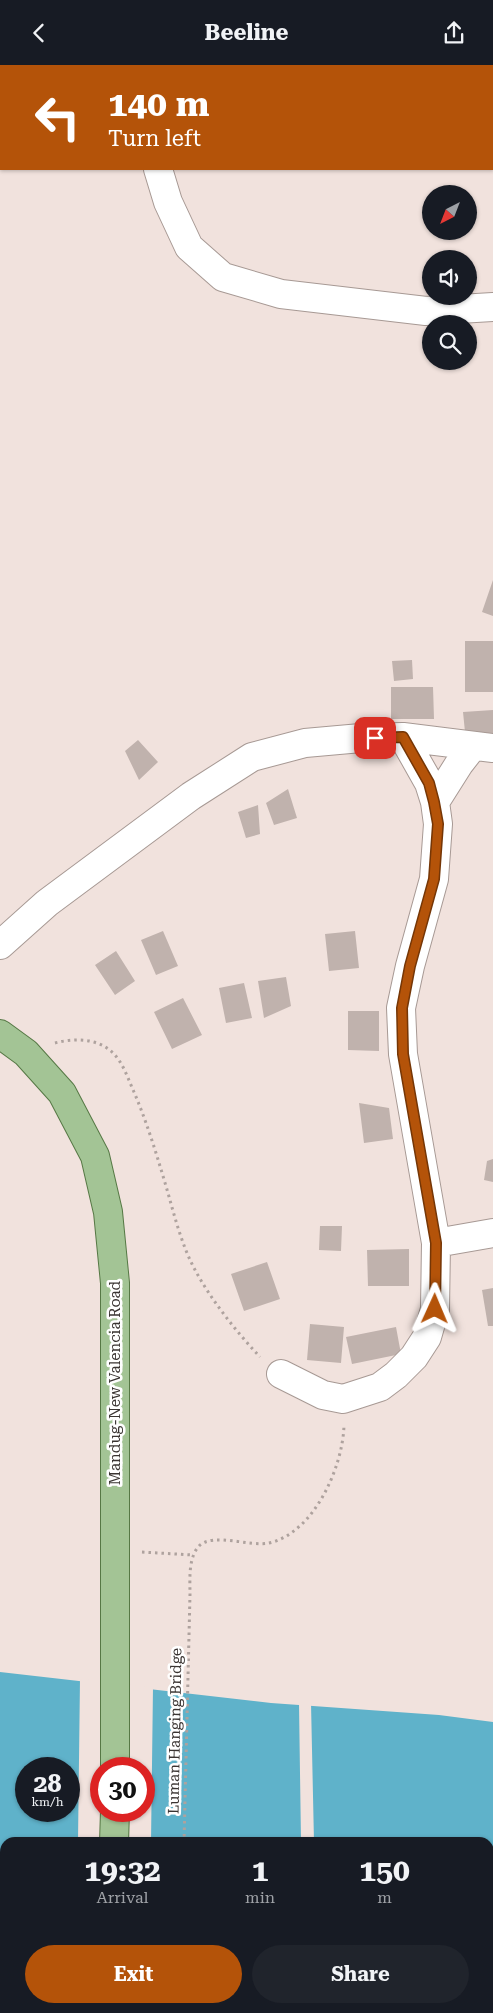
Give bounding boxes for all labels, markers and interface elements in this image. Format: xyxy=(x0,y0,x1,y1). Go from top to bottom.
icon: back xyxy=(25,19,53,47)
icon: share xyxy=(440,19,468,47)
text: Beeline xyxy=(205,20,288,45)
text: 140 m xyxy=(108,84,209,125)
icon: left xyxy=(25,85,90,150)
text: Turn left xyxy=(108,126,201,151)
north arrow xyxy=(422,185,478,240)
map controls xyxy=(422,185,477,370)
button: sound xyxy=(422,250,477,305)
button: search xyxy=(422,315,477,370)
pin xyxy=(354,717,396,759)
icon: arrive xyxy=(361,724,389,752)
street label: Mandug-New Valencia Road xyxy=(106,1280,124,1485)
position arrow xyxy=(408,1282,460,1334)
street label: Luman Hanging Bridge xyxy=(165,1648,185,1814)
speed limit sign: 30 xyxy=(90,1757,155,1822)
text: 28 xyxy=(33,1769,62,1798)
text: km/h xyxy=(31,1795,64,1809)
text: 19:32 xyxy=(84,1853,161,1888)
text: 1 xyxy=(252,1853,268,1888)
text: 150 xyxy=(359,1853,410,1888)
text: Arrival xyxy=(97,1888,149,1907)
text: min xyxy=(245,1888,275,1907)
text: m xyxy=(377,1888,392,1907)
button: Exit xyxy=(25,1945,242,2003)
button: Share xyxy=(252,1945,469,2003)

